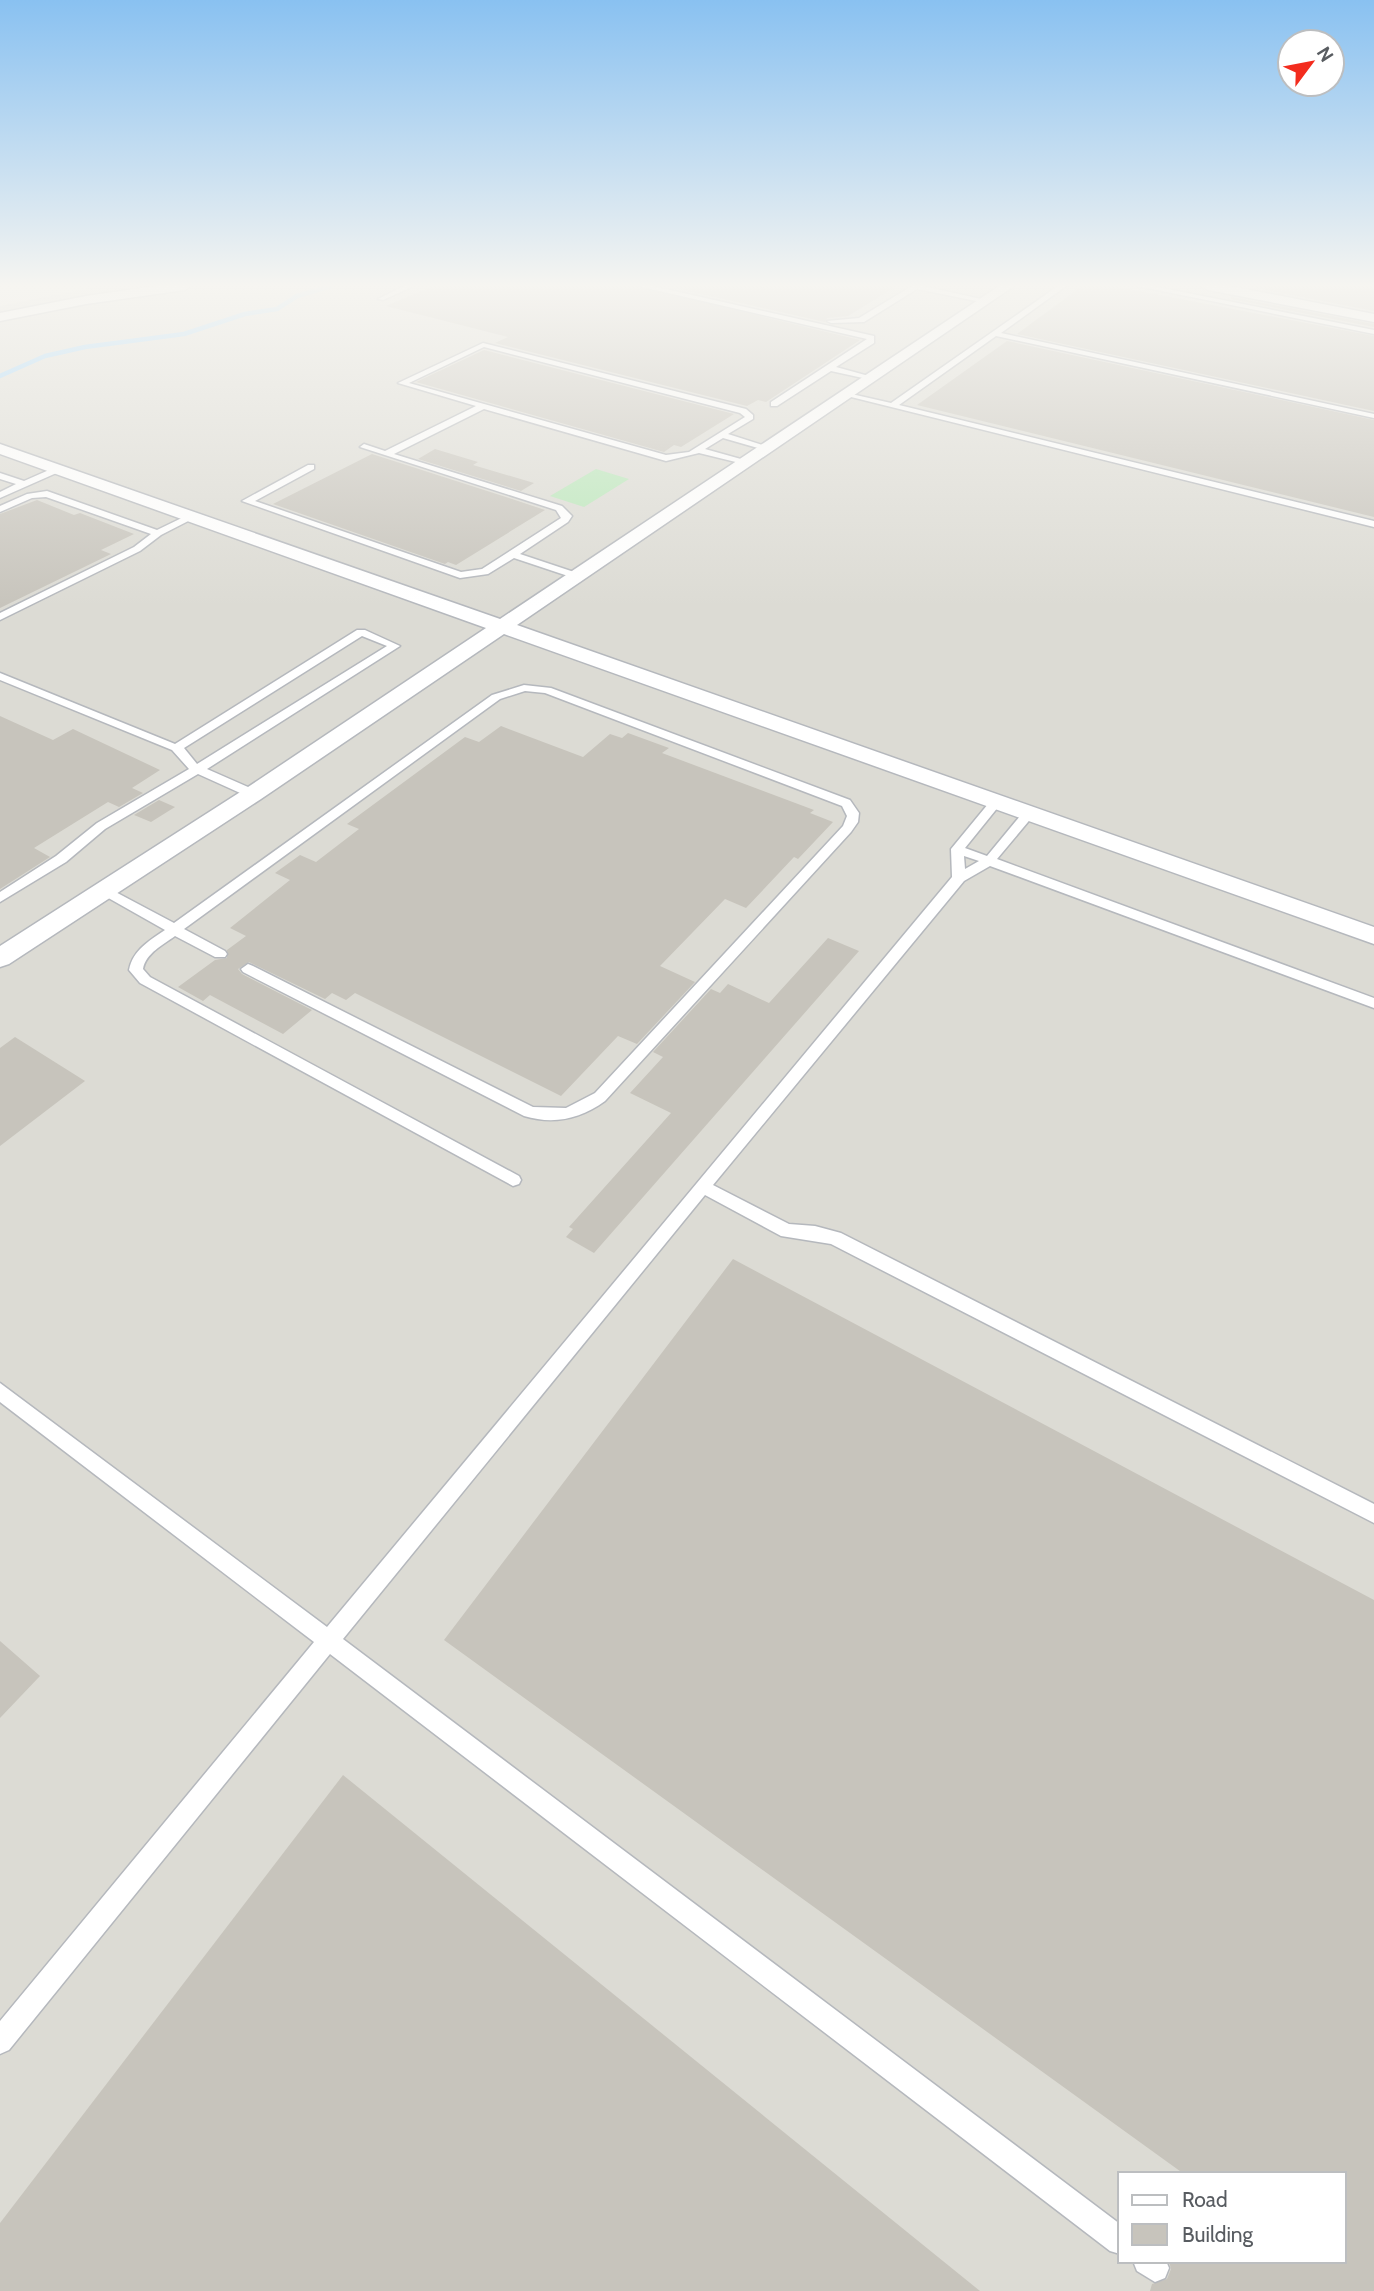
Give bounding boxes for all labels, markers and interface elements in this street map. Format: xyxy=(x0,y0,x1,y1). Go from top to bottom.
north arrow xyxy=(1276,28,1346,98)
text: N xyxy=(1312,42,1338,66)
legend xyxy=(1118,2172,1346,2263)
text: Road xyxy=(1182,2187,1228,2212)
text: Building xyxy=(1182,2222,1254,2247)

